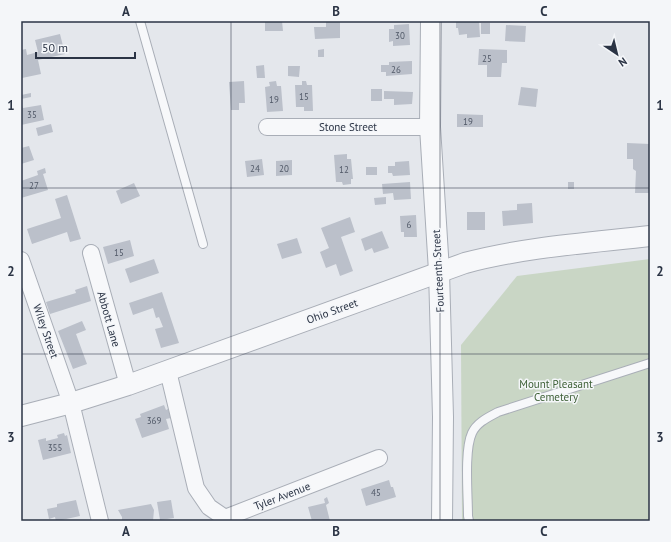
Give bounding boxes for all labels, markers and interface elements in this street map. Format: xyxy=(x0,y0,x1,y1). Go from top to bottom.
text: A xyxy=(122,3,130,20)
text: B xyxy=(332,3,340,20)
text: C xyxy=(540,3,548,20)
house number: 30 xyxy=(395,30,405,41)
scale bar xyxy=(36,34,135,60)
north arrow xyxy=(597,34,637,74)
text: 50 m xyxy=(42,40,68,55)
house number: 25 xyxy=(482,53,492,64)
text: N xyxy=(616,54,630,70)
house number: 26 xyxy=(391,64,401,75)
house number: 15 xyxy=(299,91,309,102)
house number: 19 xyxy=(269,94,279,105)
text: 1 xyxy=(7,97,15,114)
text: 1 xyxy=(656,97,664,114)
house number: 35 xyxy=(27,109,37,120)
house number: 19 xyxy=(463,116,473,127)
street label: Stone Street xyxy=(319,120,377,134)
house number: 24 xyxy=(250,163,260,174)
house number: 20 xyxy=(279,163,289,174)
house number: 12 xyxy=(339,164,349,175)
house number: 27 xyxy=(29,180,39,191)
house number: 6 xyxy=(407,219,412,230)
street label: Fourteenth Street xyxy=(429,229,447,313)
house number: 15 xyxy=(114,247,124,258)
text: 2 xyxy=(7,263,15,280)
text: 2 xyxy=(656,263,664,280)
street label: Abbott Lane xyxy=(94,290,124,349)
street label: Ohio Street xyxy=(305,295,360,327)
street label: Wiley Street xyxy=(30,302,62,360)
park label: Mount Pleasant Cemetery xyxy=(519,377,593,404)
house number: 369 xyxy=(147,415,161,426)
text: 3 xyxy=(7,429,15,446)
text: 3 xyxy=(656,429,664,446)
house number: 355 xyxy=(48,442,62,453)
street label: Tyler Avenue xyxy=(252,479,313,513)
house number: 45 xyxy=(371,487,381,498)
text: A xyxy=(122,523,130,540)
text: B xyxy=(332,523,340,540)
text: C xyxy=(540,523,548,540)

